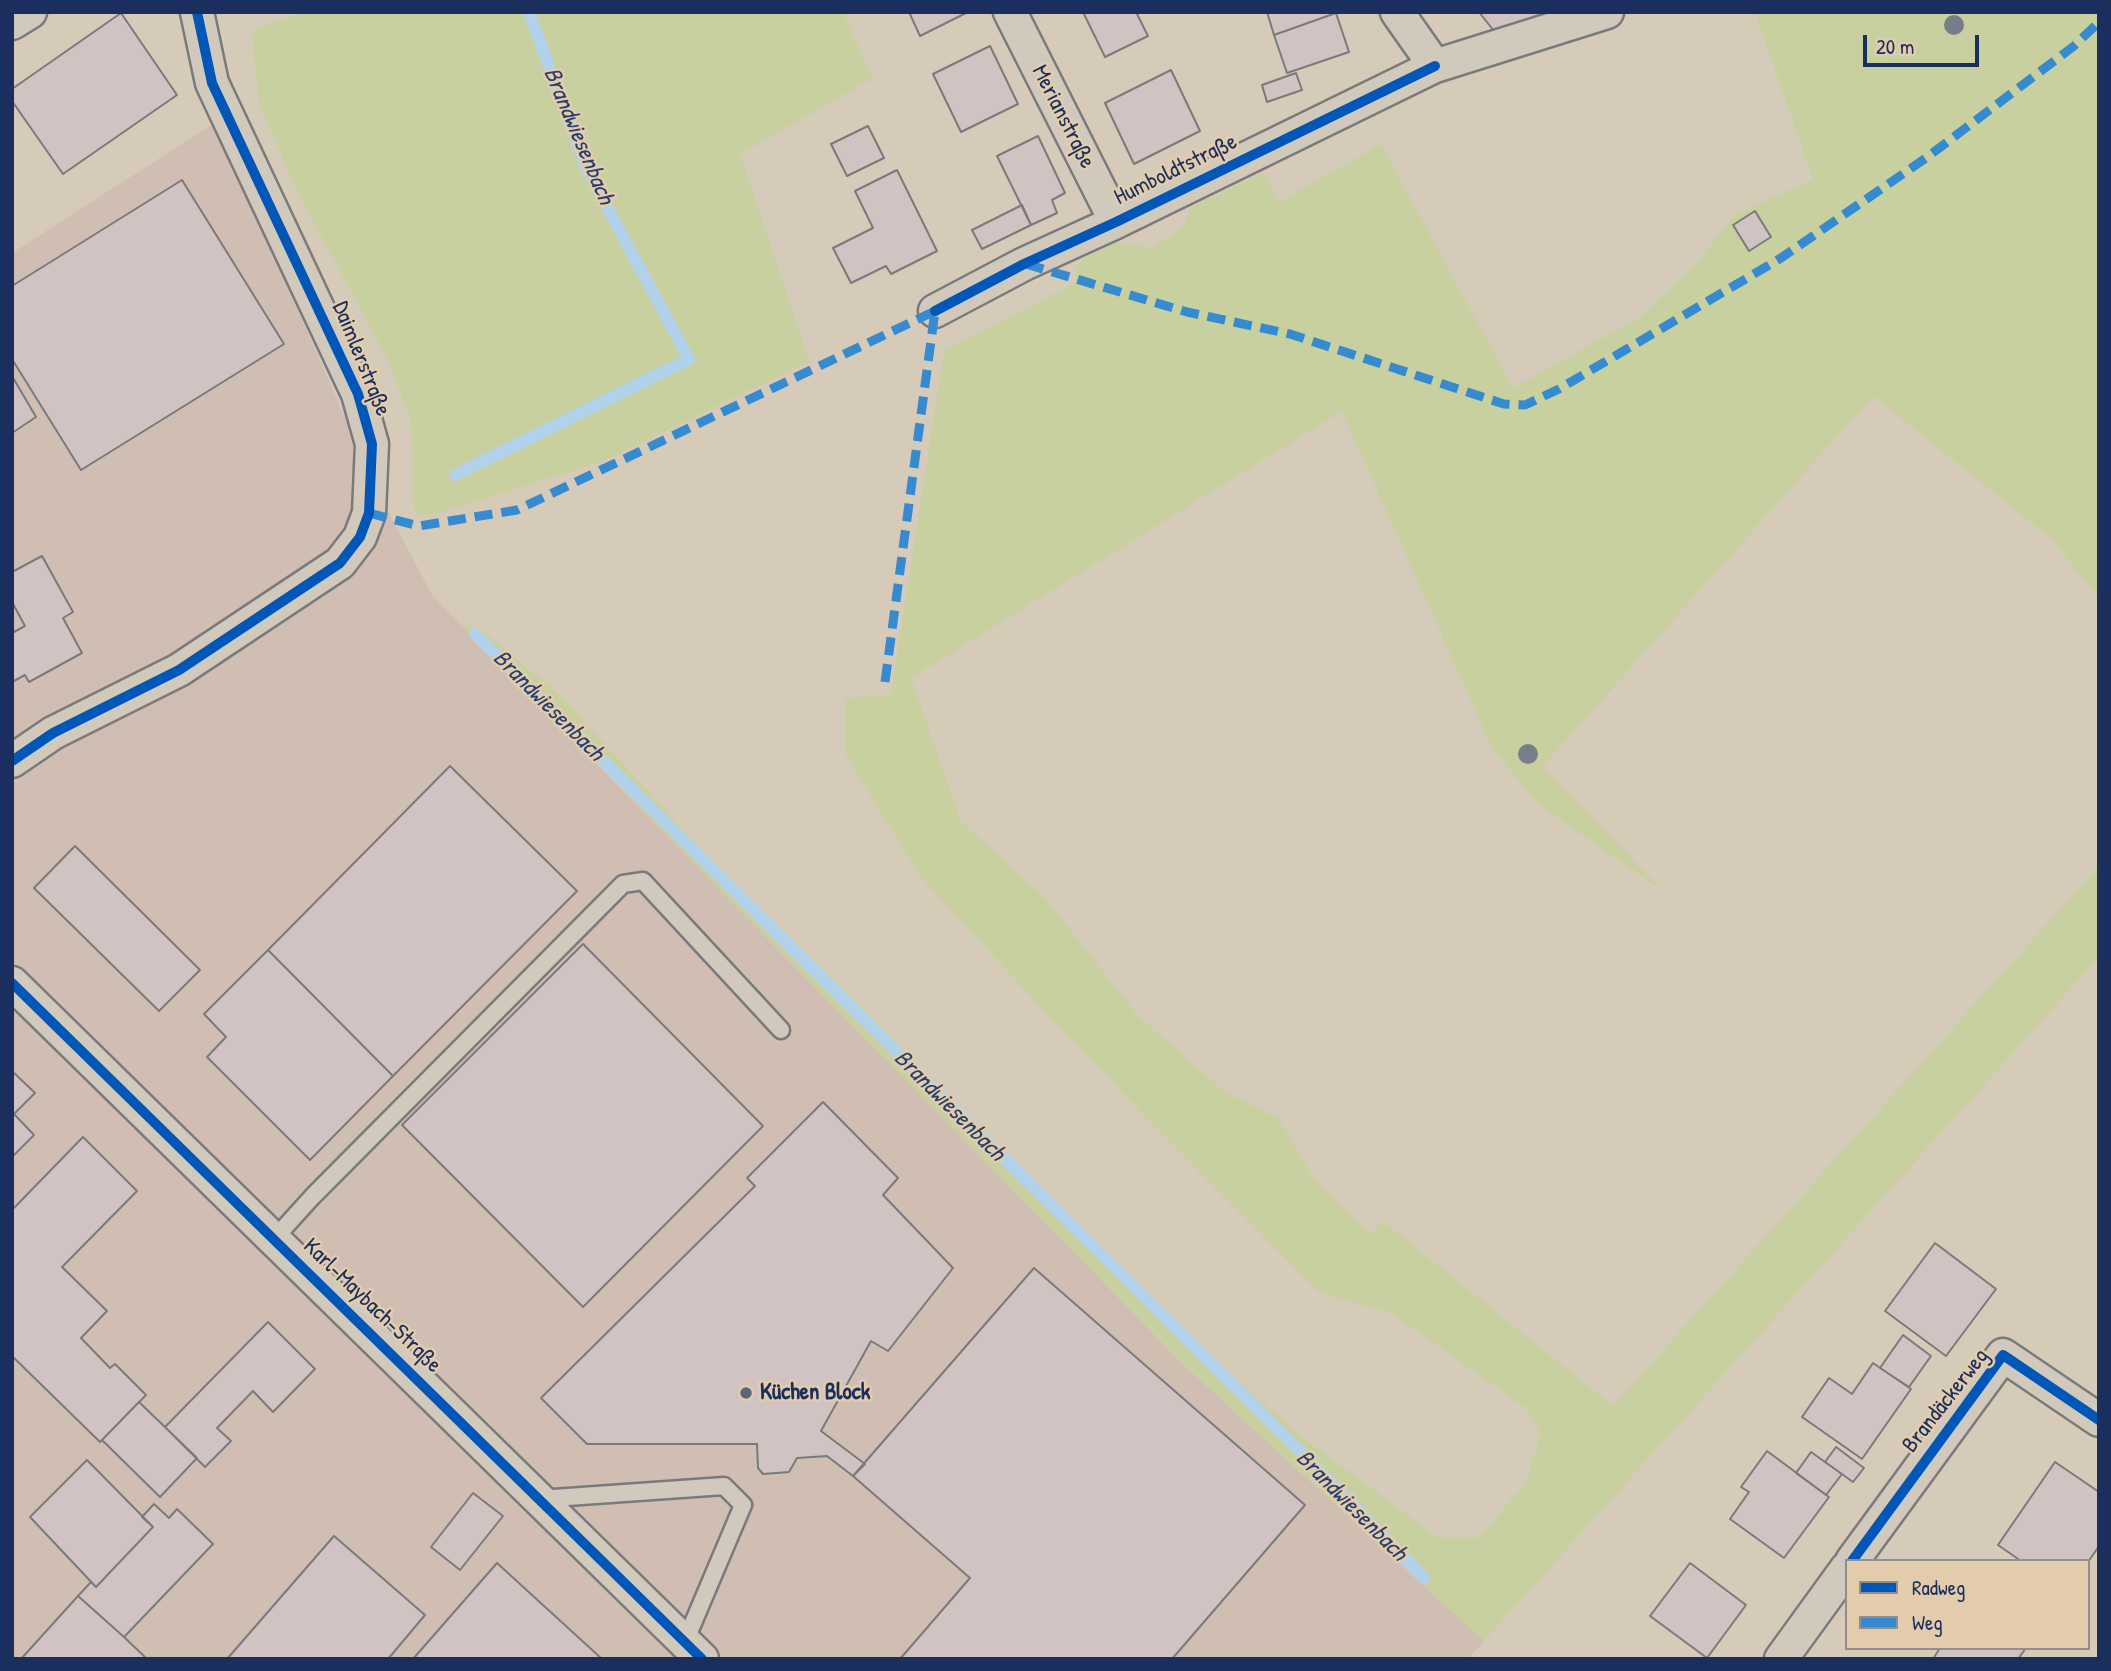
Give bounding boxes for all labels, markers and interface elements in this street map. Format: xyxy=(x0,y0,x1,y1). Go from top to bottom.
scale bar xyxy=(1866,21,1982,65)
text: 20 m xyxy=(1876,32,1914,61)
street label: Merianstraße xyxy=(1025,61,1101,173)
water label: Brandwiesenbach xyxy=(536,63,620,209)
street label: Humboldtstraße xyxy=(1110,128,1242,212)
street label: Daimlerstraße xyxy=(326,298,396,420)
water label: Brandwiesenbach xyxy=(486,644,610,768)
water label: Brandwiesenbach xyxy=(887,1044,1011,1168)
street label: Karl-Maybach-Straße xyxy=(297,1233,447,1379)
street label: Brandäckerweg xyxy=(1897,1343,1995,1459)
place label: Küchen Block xyxy=(760,1379,870,1407)
marker: Küchen Block xyxy=(738,1385,754,1401)
water label: Brandwiesenbach xyxy=(1289,1444,1413,1568)
legend xyxy=(1845,1559,2090,1650)
text: Radweg xyxy=(1912,1573,1965,1602)
text: Weg xyxy=(1912,1608,1943,1637)

